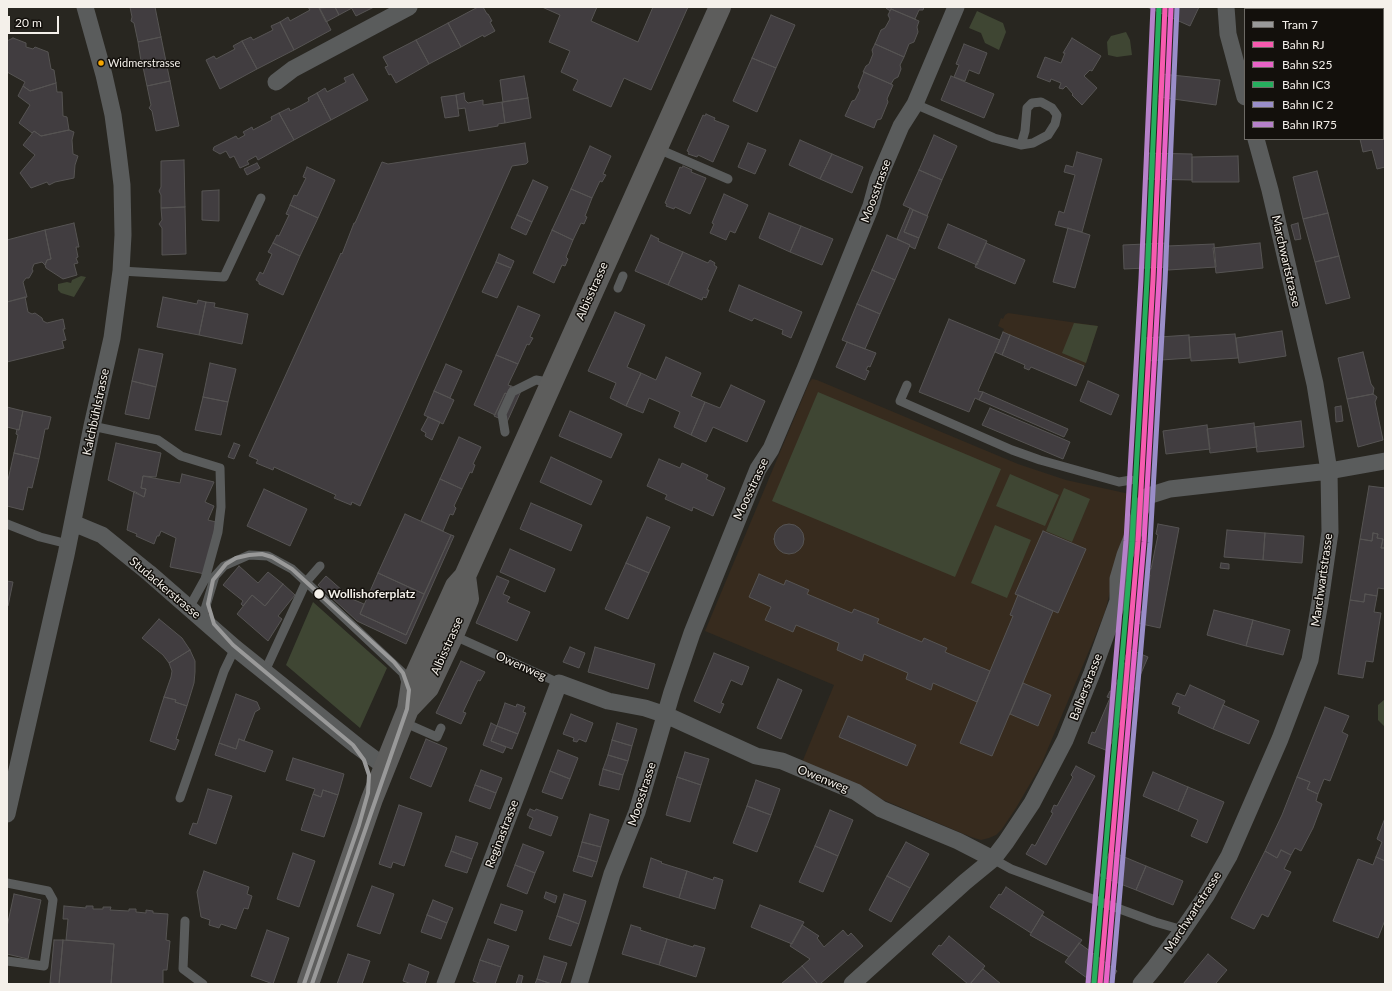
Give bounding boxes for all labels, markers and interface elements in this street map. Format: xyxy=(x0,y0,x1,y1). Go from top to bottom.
scale bar xyxy=(10,8,61,34)
legend xyxy=(1244,8,1384,140)
text: 20 m xyxy=(15,15,42,30)
text: Tram 7 xyxy=(1282,17,1318,32)
text: Bahn RJ xyxy=(1282,37,1325,52)
place label: Widmerstrasse xyxy=(108,56,180,70)
text: Bahn S25 xyxy=(1282,57,1333,72)
marker: Widmerstrasse xyxy=(96,58,106,68)
text: Bahn IC3 xyxy=(1282,77,1330,92)
text: Bahn IC 2 xyxy=(1282,97,1334,112)
text: Bahn IR75 xyxy=(1282,117,1337,132)
street label: Moosstrasse xyxy=(858,157,894,225)
street label: Marchwartstrasse xyxy=(1268,214,1304,308)
street label: Albisstrasse xyxy=(573,260,611,322)
street label: Kalchbühlstrasse xyxy=(80,367,112,457)
street label: Moosstrasse xyxy=(730,456,772,522)
street label: Marchwartstrasse xyxy=(1308,533,1336,627)
street label: Studackerstrasse xyxy=(126,554,204,622)
marker: Wollishoferplatz xyxy=(312,587,326,601)
place label: Wollishoferplatz xyxy=(328,587,415,601)
street label: Albisstrasse xyxy=(428,615,466,677)
street label: Owenweg xyxy=(493,648,549,684)
street label: Balberstrasse xyxy=(1067,652,1105,722)
street label: Moosstrasse xyxy=(625,760,659,828)
street label: Owenweg xyxy=(795,762,851,796)
street label: Reginastrasse xyxy=(482,798,522,870)
street label: Marchwartstrasse xyxy=(1161,869,1225,955)

